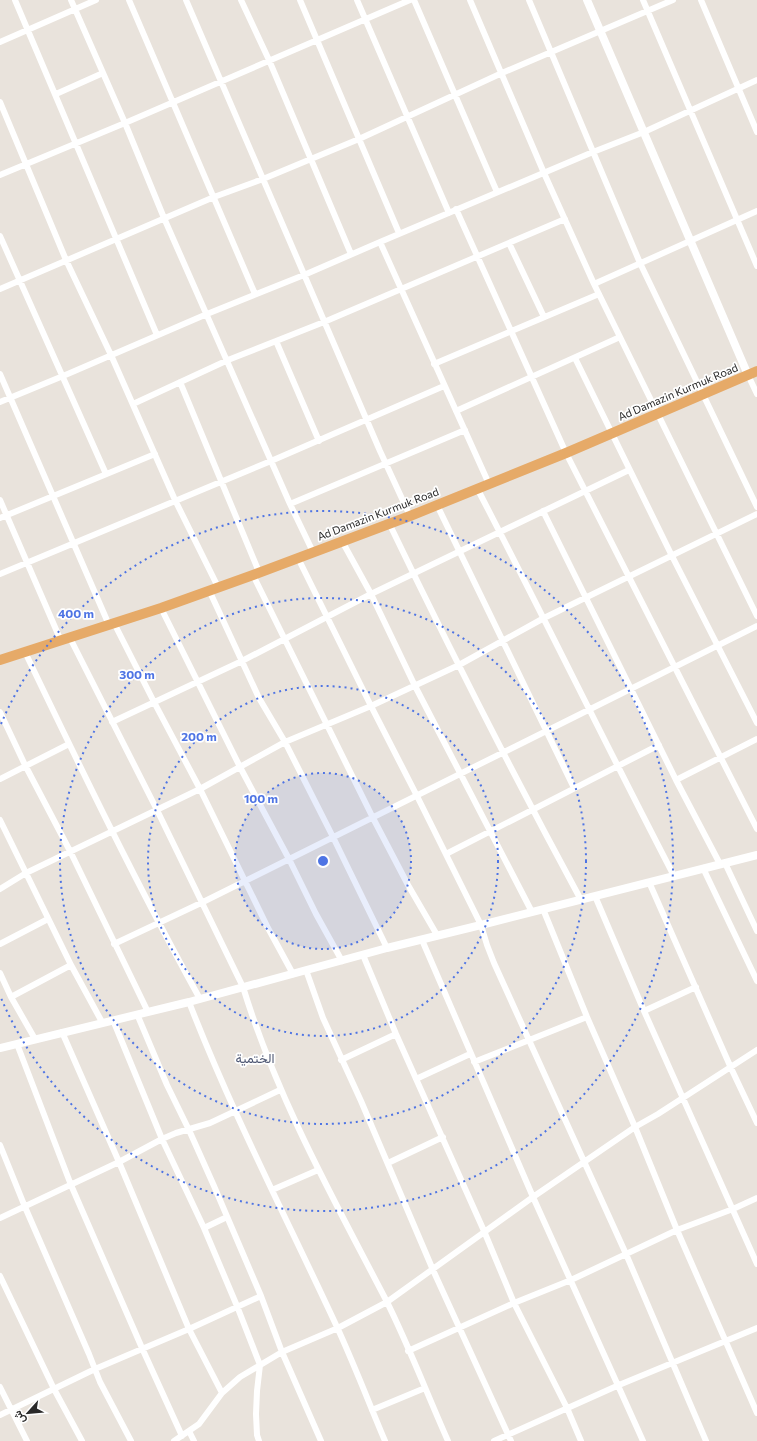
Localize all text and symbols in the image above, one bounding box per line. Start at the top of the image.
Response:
street label: Ad Damazin Kurmuk Road [616,360,740,423]
street label: Ad Damazin Kurmuk Road [315,484,440,543]
text: 400 m [58,606,94,620]
text: 300 m [119,667,155,681]
text: 200 m [181,729,217,743]
text: 100 m [244,791,278,805]
centre of rings [316,854,330,868]
district label: الختمية [235,1050,275,1066]
north arrow [8,1393,48,1433]
text: ش [10,1408,28,1427]

